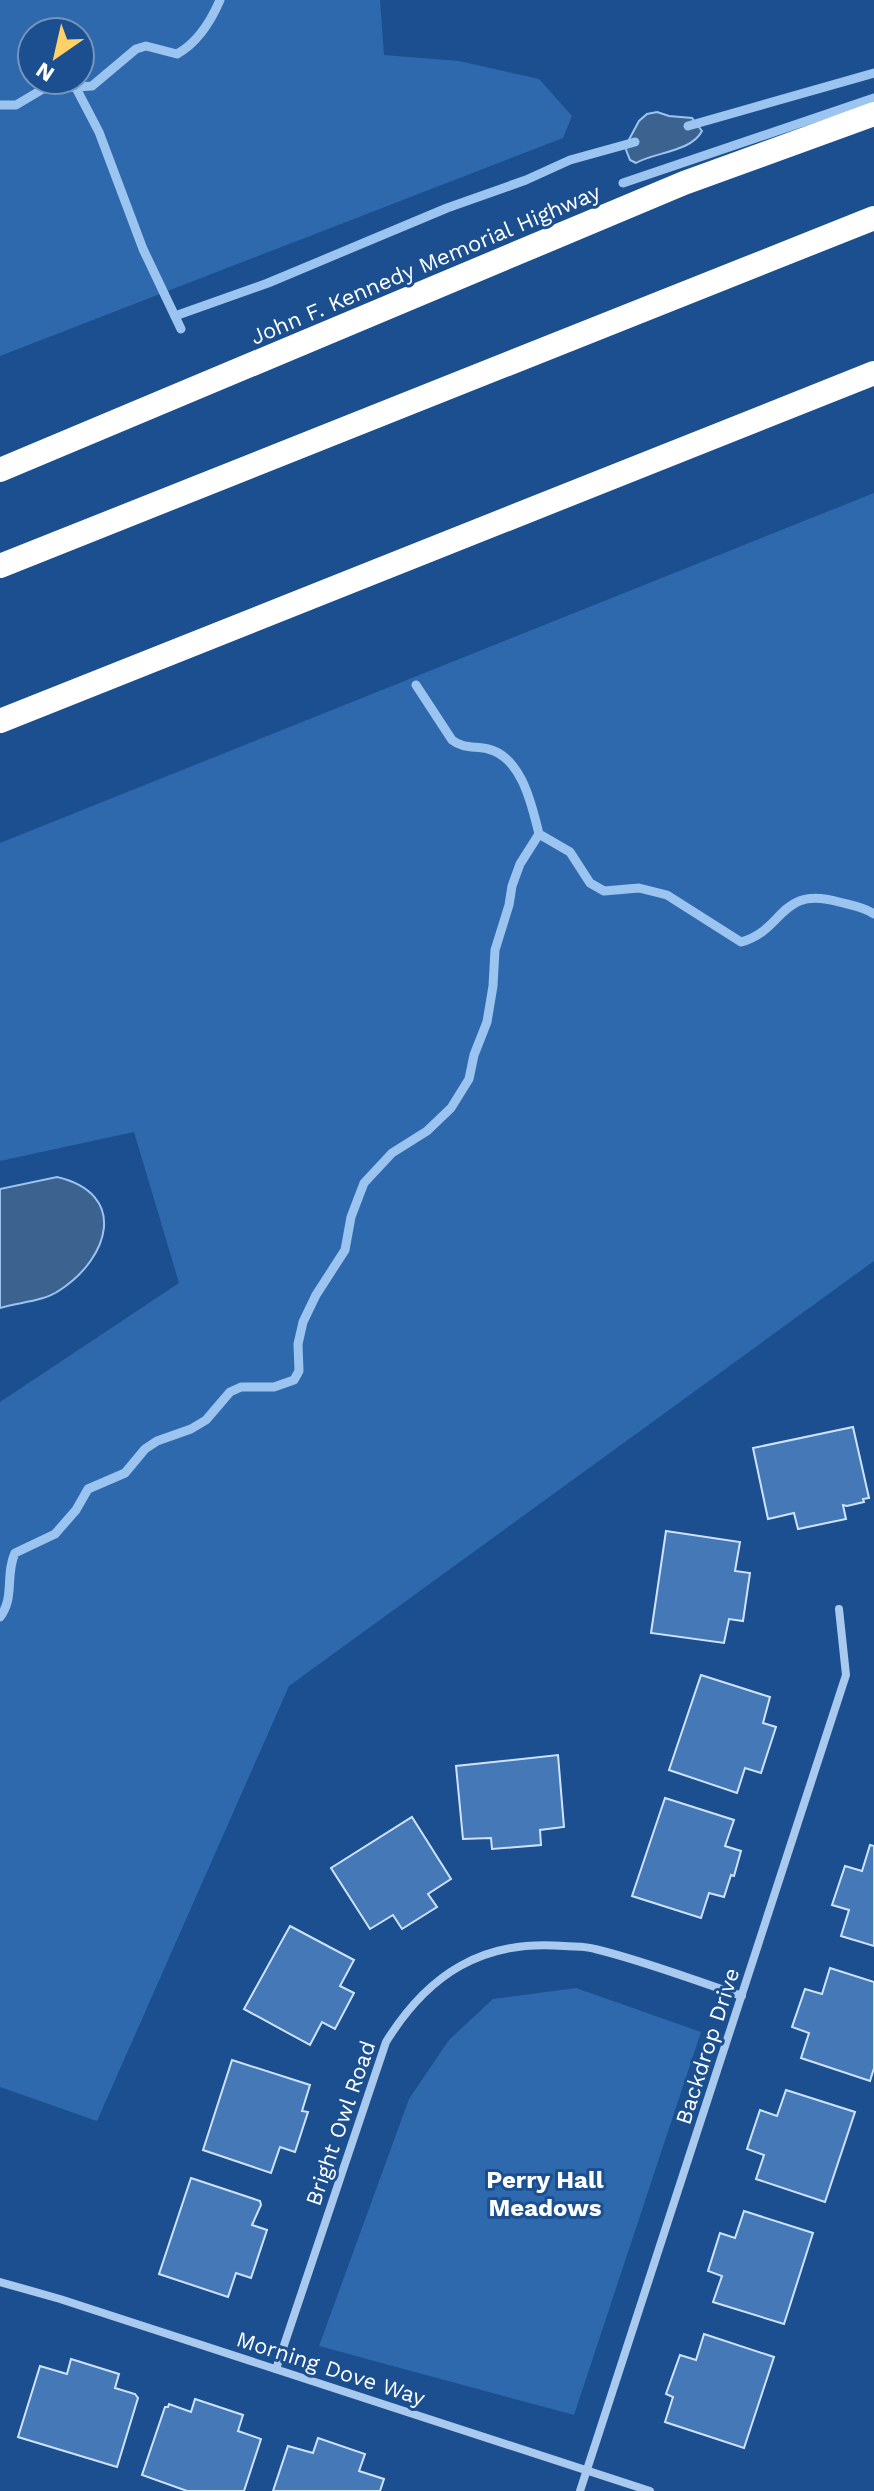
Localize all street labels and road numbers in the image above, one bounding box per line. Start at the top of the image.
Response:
street label: John F. Kennedy Memorial Highway [247,179,604,350]
street label: Backdrop Drive [670,1965,745,2127]
street label: Bright Owl Road [301,2037,380,2209]
street label: Morning Dove Way [233,2326,429,2411]

